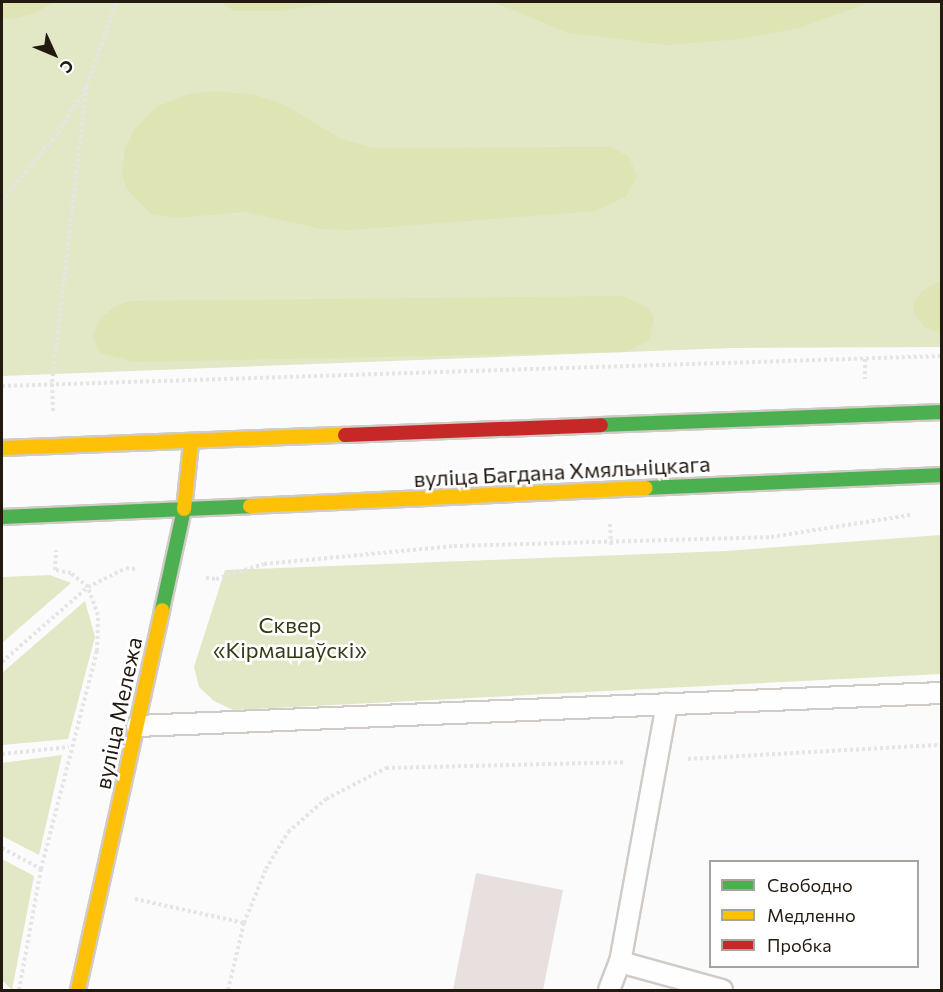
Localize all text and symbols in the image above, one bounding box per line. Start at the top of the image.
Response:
north arrow [24,24,84,84]
text: С [57,56,78,77]
street label: вуліца Багдана Хмяльніцкага [413,450,711,492]
park label: Сквер «Кірмашаўскі» [213,611,367,662]
street label: вуліца Мележа [89,635,147,791]
legend [709,860,919,968]
text: Свободно [767,874,853,896]
text: Медленно [767,904,856,926]
text: Пробка [767,934,832,956]

